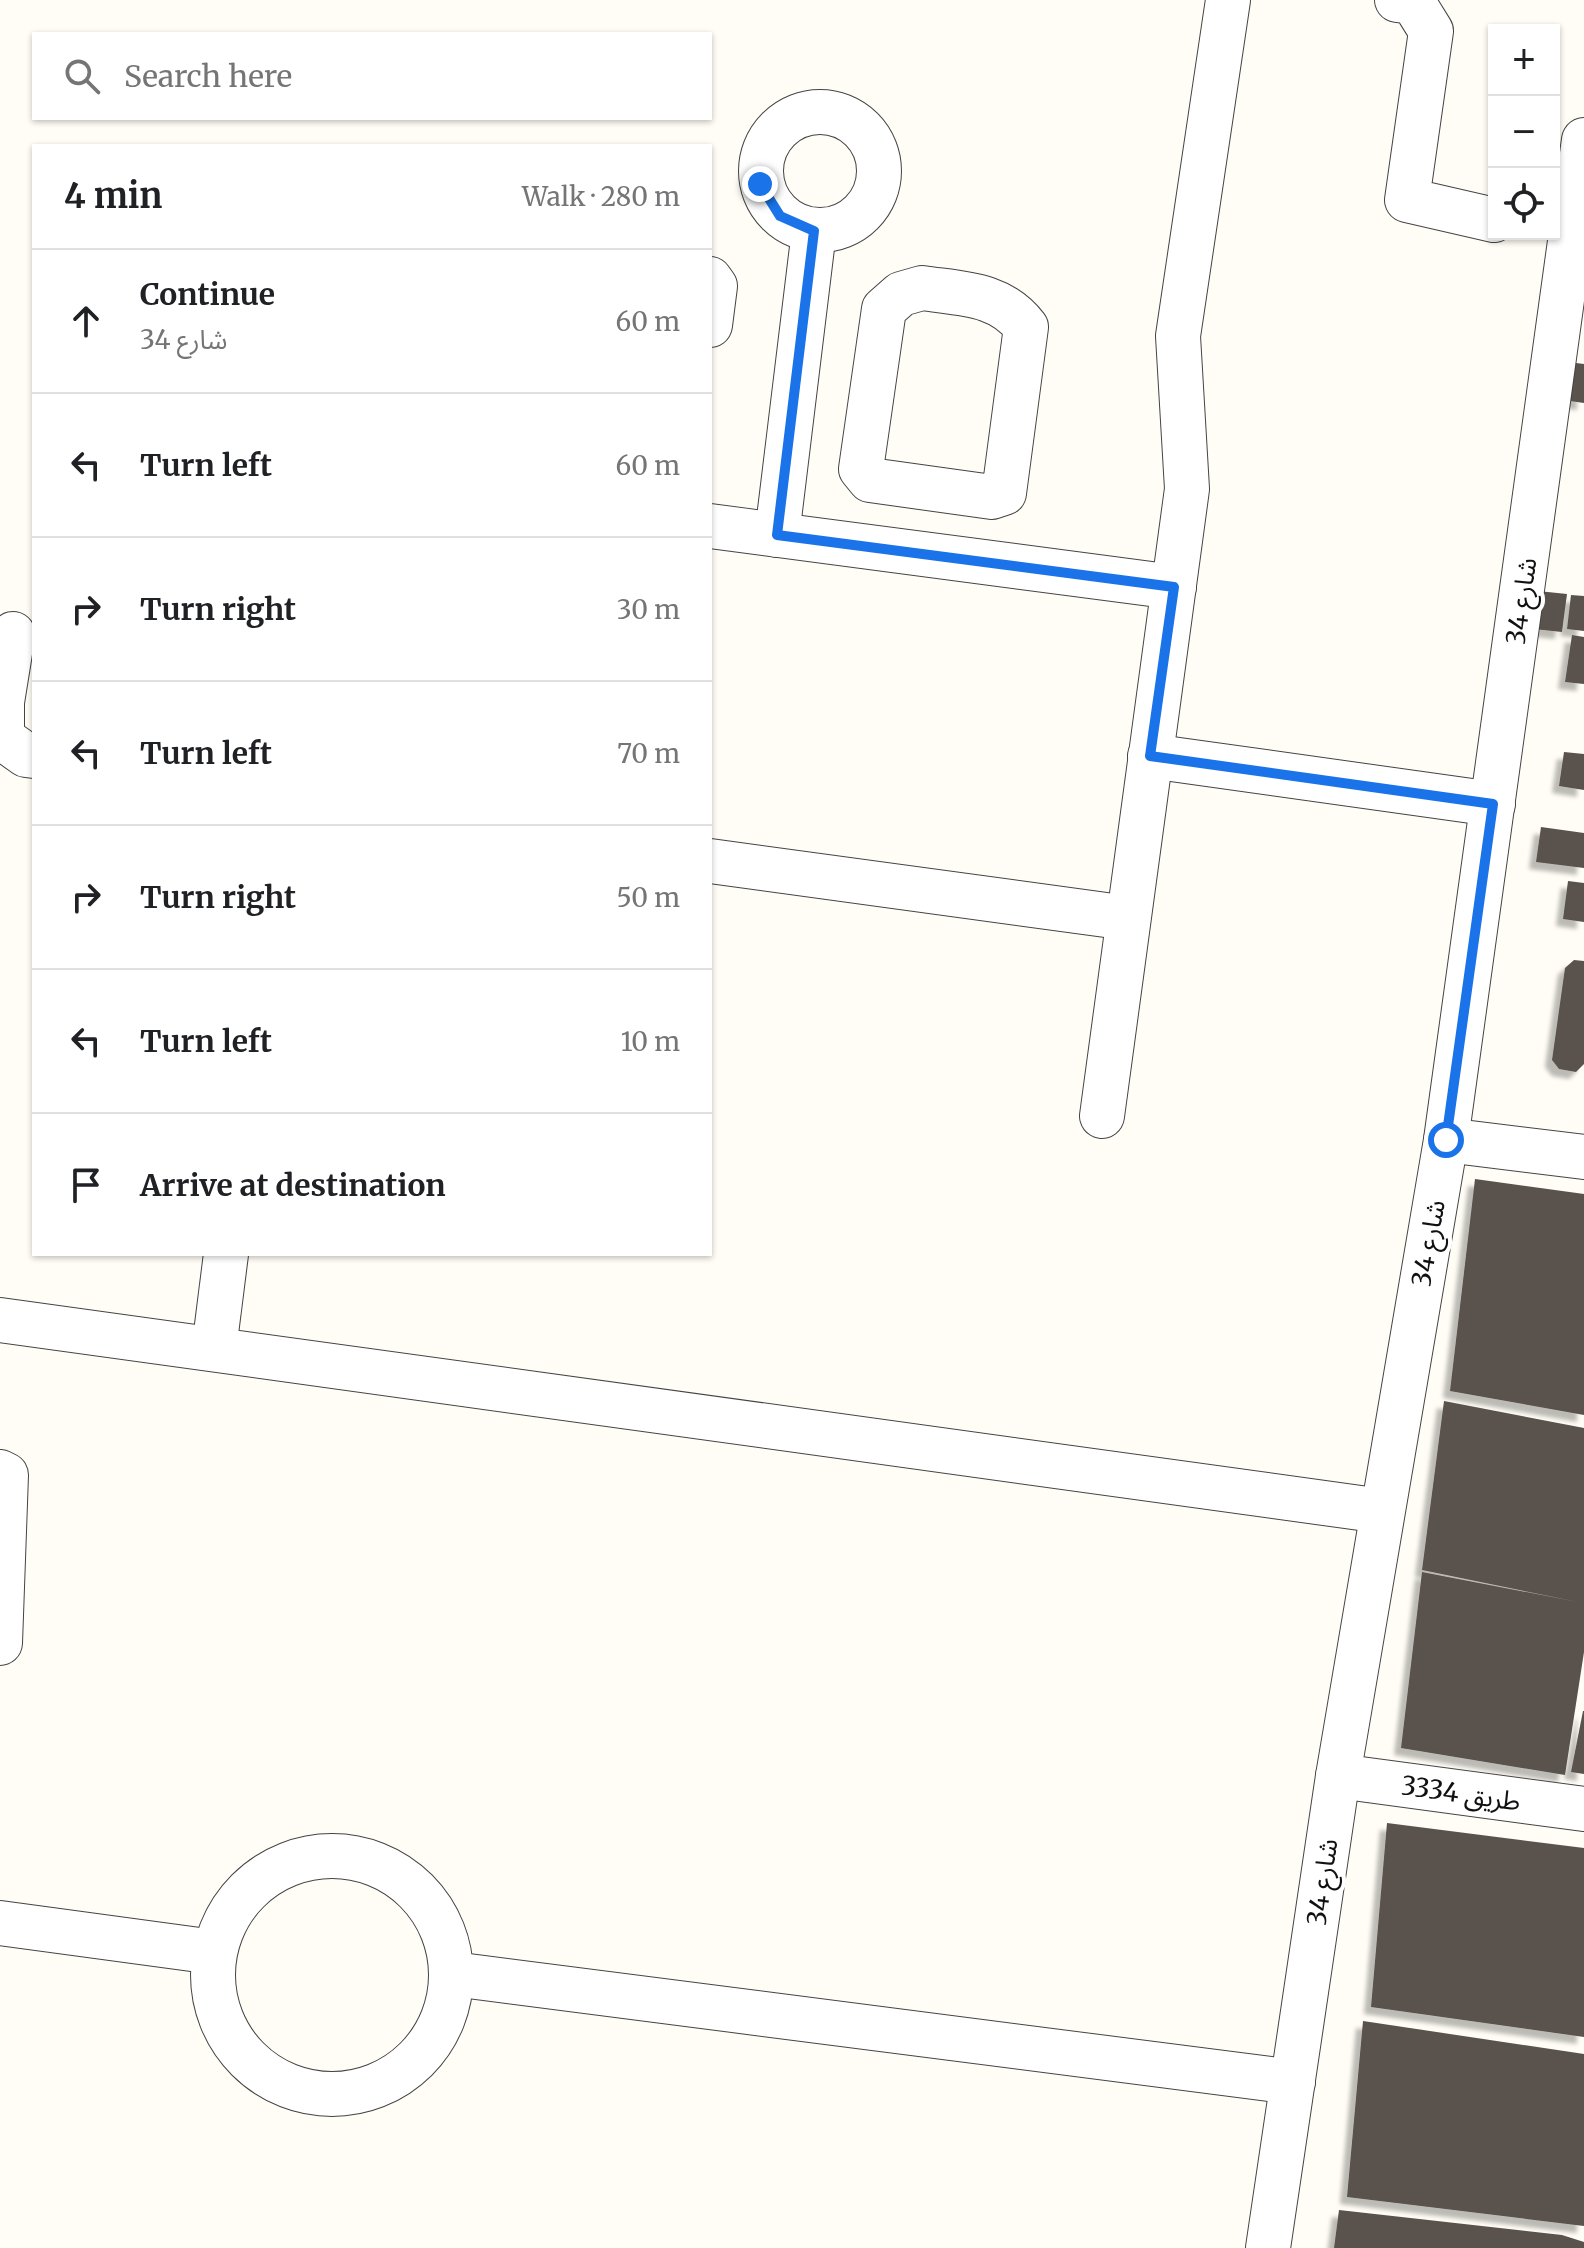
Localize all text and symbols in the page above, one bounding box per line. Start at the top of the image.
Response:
map controls [1488,24,1560,240]
button: + [1488,24,1560,96]
search box [32,32,712,120]
icon: search [60,54,104,98]
text: Search here [124,57,292,95]
button: − [1488,96,1560,168]
route end [742,166,778,202]
button: locate [1488,168,1560,240]
text: 4 min [64,175,162,217]
text: Walk · 280 m [522,180,680,213]
text: Continue [140,275,275,313]
icon: ahead [64,299,108,343]
text: 60 m [616,305,680,338]
text: شارع 34 [140,323,227,356]
icon: left [64,443,108,487]
text: Turn left [140,446,272,484]
text: 60 m [616,449,680,482]
street label: شارع 34 [1499,555,1546,647]
icon: right [64,587,108,631]
text: Turn right [140,590,296,628]
text: 30 m [617,593,680,626]
icon: left [64,731,108,775]
text: Turn left [140,734,272,772]
text: 70 m [617,737,680,770]
icon: right [64,875,108,919]
text: Turn right [140,878,296,916]
text: 50 m [616,881,680,914]
icon: left [64,1019,108,1063]
text: Turn left [140,1022,272,1060]
text: 10 m [621,1025,680,1058]
route start [1428,1122,1464,1158]
icon: arrive [64,1163,108,1207]
text: Arrive at destination [140,1166,446,1204]
street label: شارع 34 [1404,1197,1455,1289]
street label: طريق 3334 [1399,1768,1523,1818]
street label: شارع 34 [1300,1836,1347,1928]

